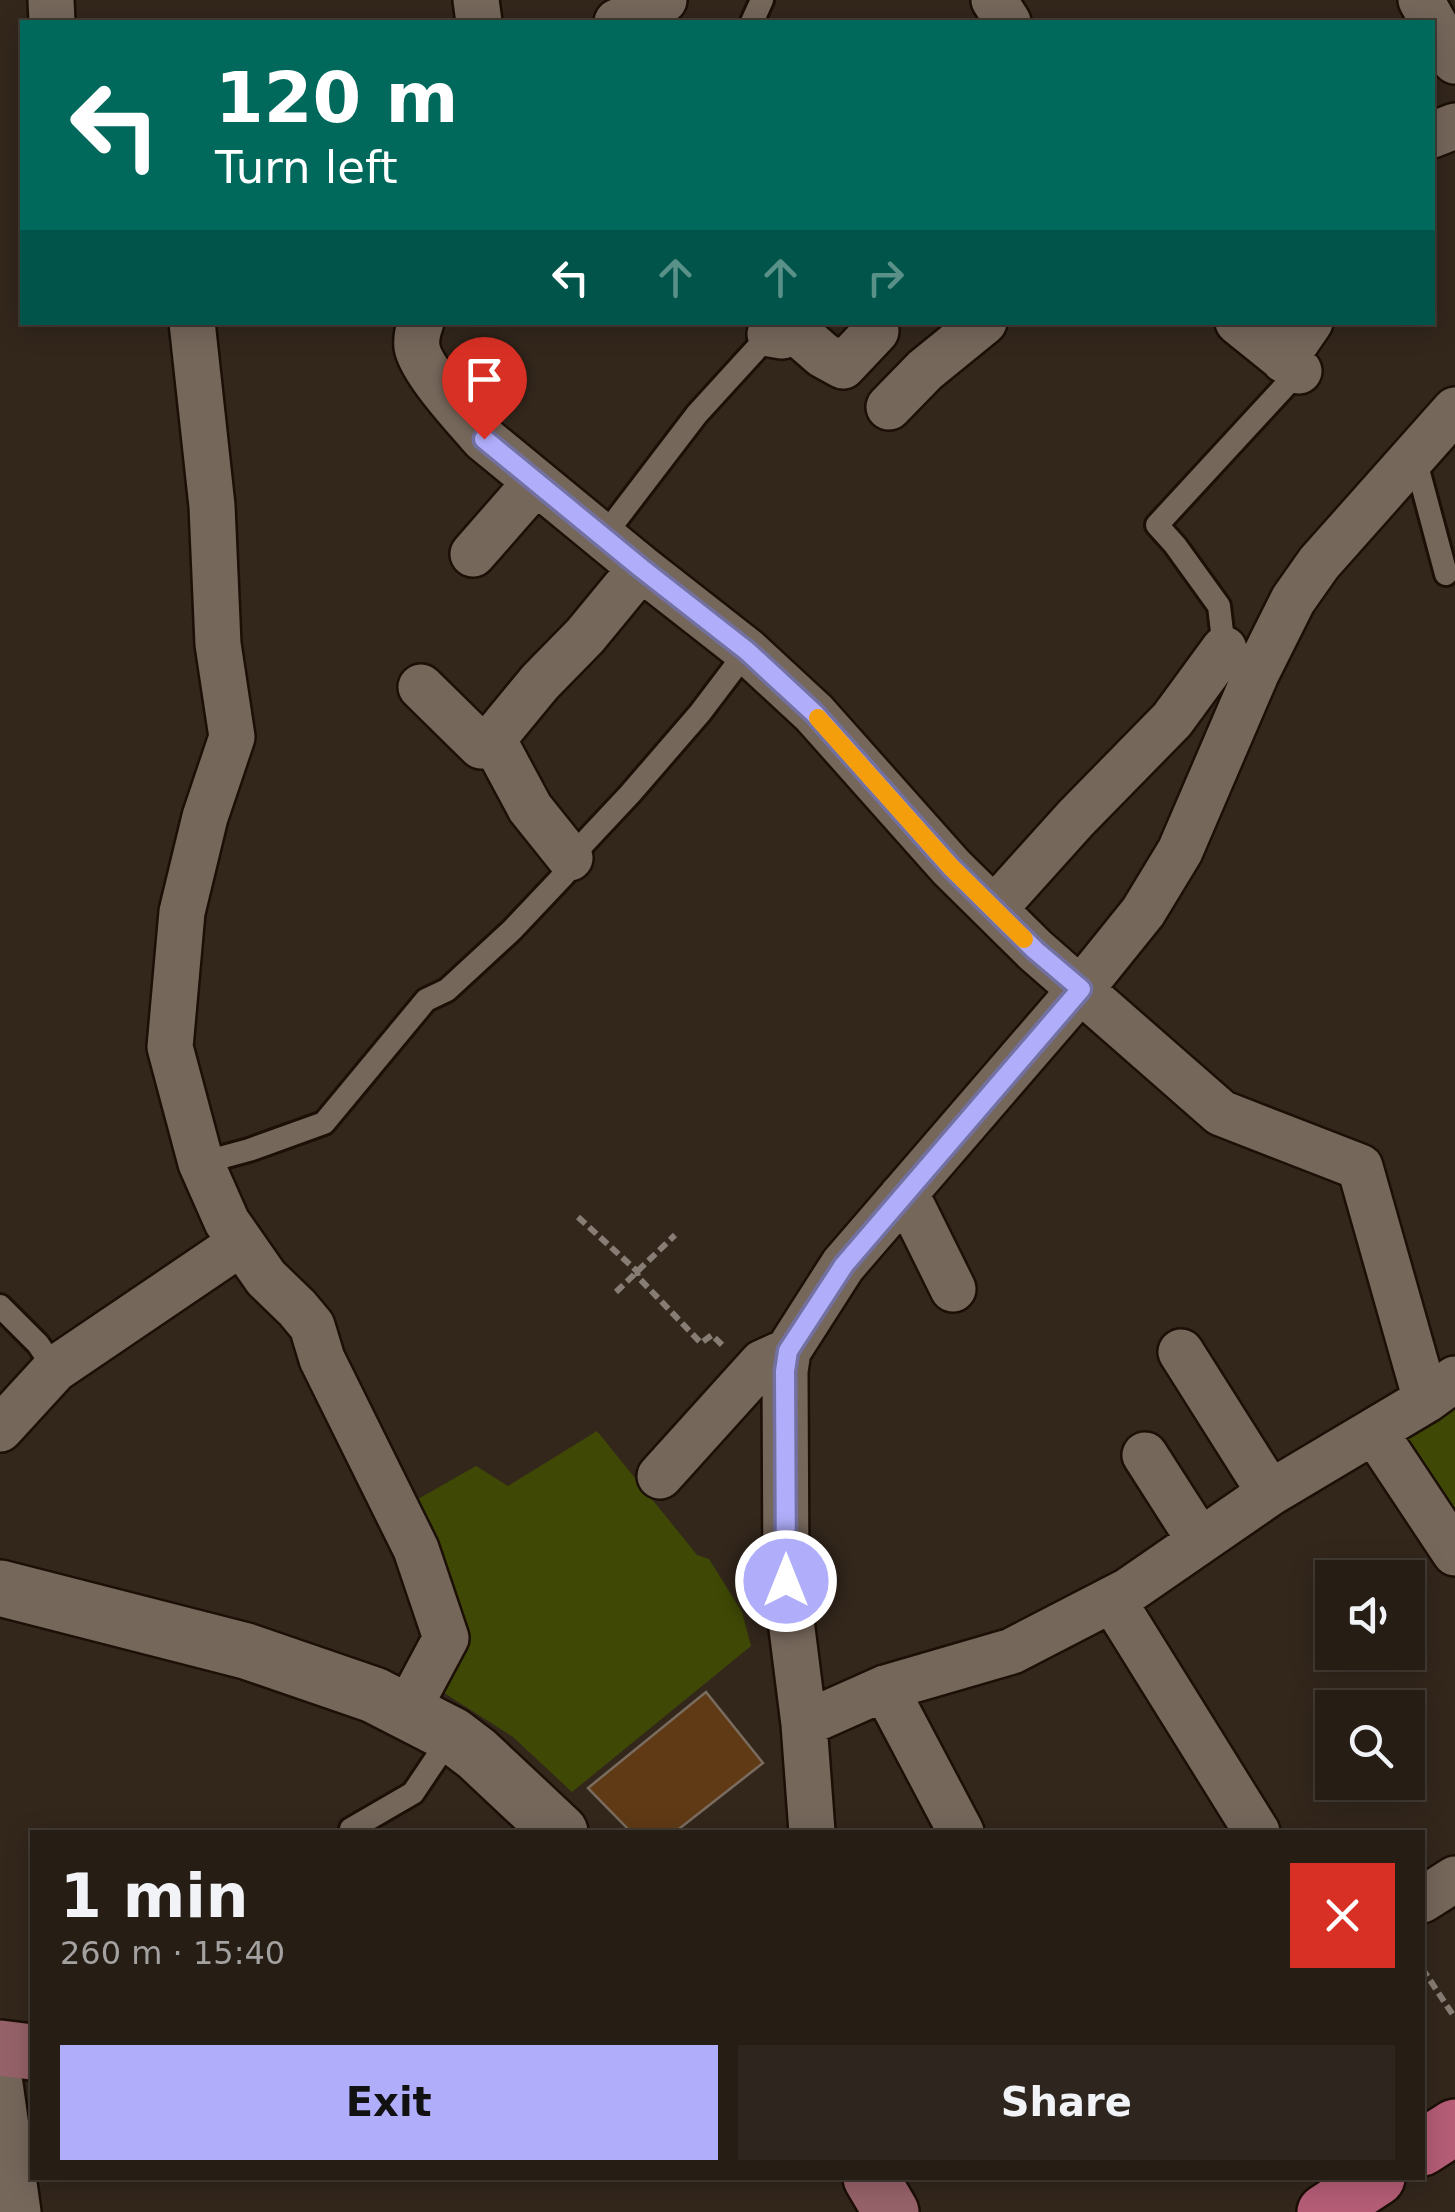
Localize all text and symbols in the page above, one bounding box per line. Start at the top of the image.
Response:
text: 120 m [215,57,458,139]
icon: left [50,60,180,190]
text: Turn left [215,141,398,194]
icon: left [543,250,598,305]
icon: ahead [648,250,703,305]
icon: ahead [753,250,808,305]
icon: right [858,250,913,305]
pin [442,337,527,440]
icon: arrive [457,352,512,407]
position arrow [734,1529,838,1633]
map controls [1315,1560,1425,1800]
button: sound [1315,1560,1425,1670]
button: search [1315,1690,1425,1800]
text: 1 min [60,1861,248,1931]
button: close [1290,1863,1395,1968]
text: 260 m · 15:40 [60,1934,285,1972]
button: Exit [60,2045,718,2160]
button: Share [738,2045,1395,2160]

